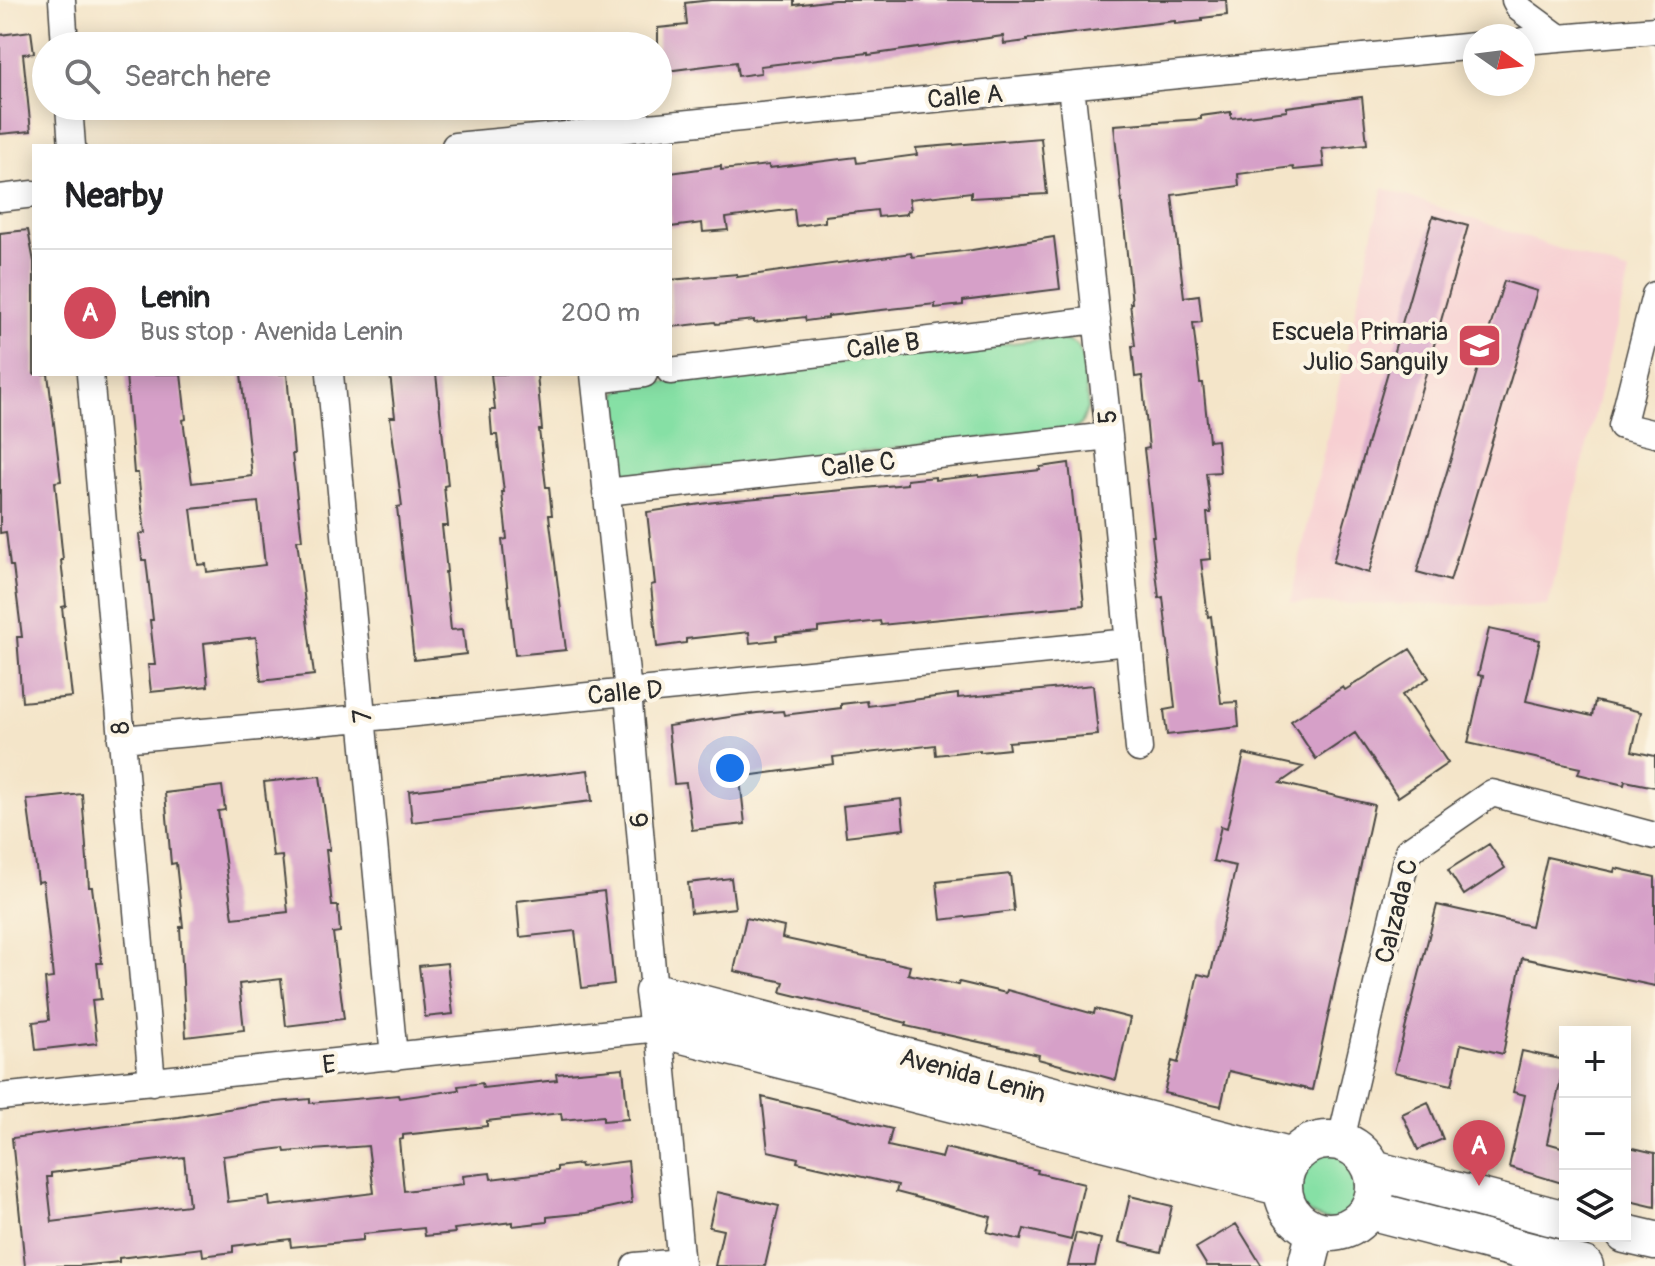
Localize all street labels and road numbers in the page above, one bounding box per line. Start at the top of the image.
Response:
street label: Calle A [926,78,1004,116]
street label: Calle B [845,326,922,366]
street label: 5 [1091,408,1125,426]
street label: Calle C [819,445,897,485]
street label: Calle D [586,674,664,712]
street label: 7 [346,707,380,724]
street label: 8 [104,720,138,736]
street label: 6 [623,811,657,829]
street label: Calzada C [1369,856,1425,967]
street label: Avenida Lenin [896,1041,1049,1111]
street label: E [321,1048,338,1082]

